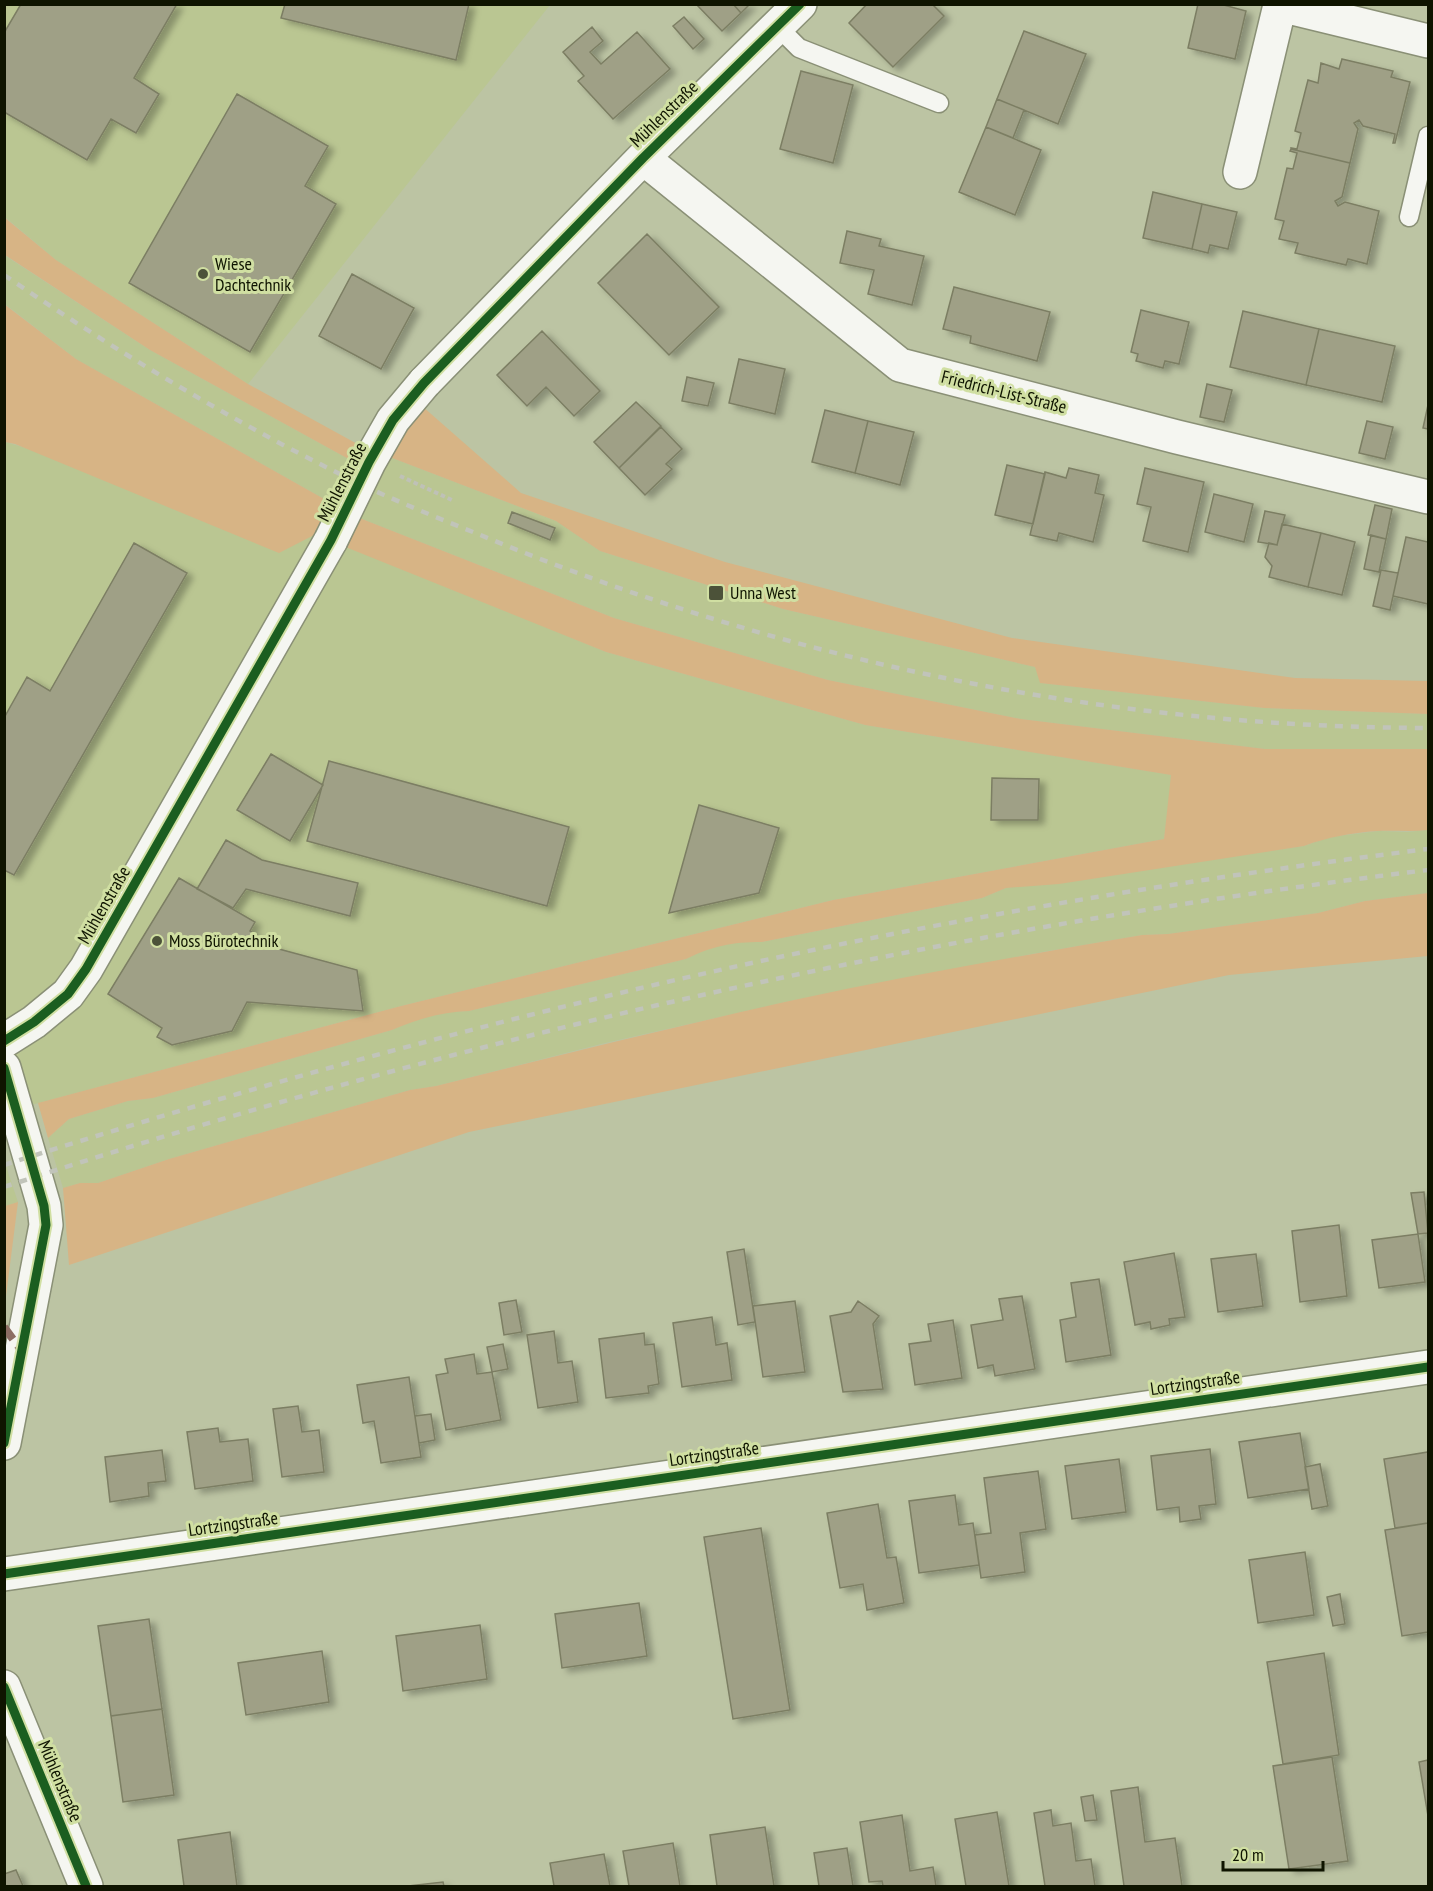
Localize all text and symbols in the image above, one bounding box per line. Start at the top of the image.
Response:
street label: Mühlenstraße [625,75,703,152]
place label: Wiese Dachtechnik [215,252,291,296]
marker: Wiese Dachtechnik [196,267,210,281]
street label: Friedrich-List-Straße [939,365,1069,418]
street label: Mühlenstraße [312,438,371,525]
place label: Unna West [730,581,796,604]
marker: Unna West [707,584,725,602]
street label: Mühlenstraße [72,862,135,948]
place label: Moss Bürotechnik [169,929,278,952]
marker: Moss Bürotechnik [150,934,164,948]
street label: Lortzingstraße [1149,1365,1241,1400]
street label: Lortzingstraße [668,1436,760,1471]
street label: Lortzingstraße [187,1506,279,1541]
street label: Mühlenstraße [33,1737,88,1825]
scale bar [1223,1834,1324,1872]
text: 20 m [1232,1843,1264,1866]

